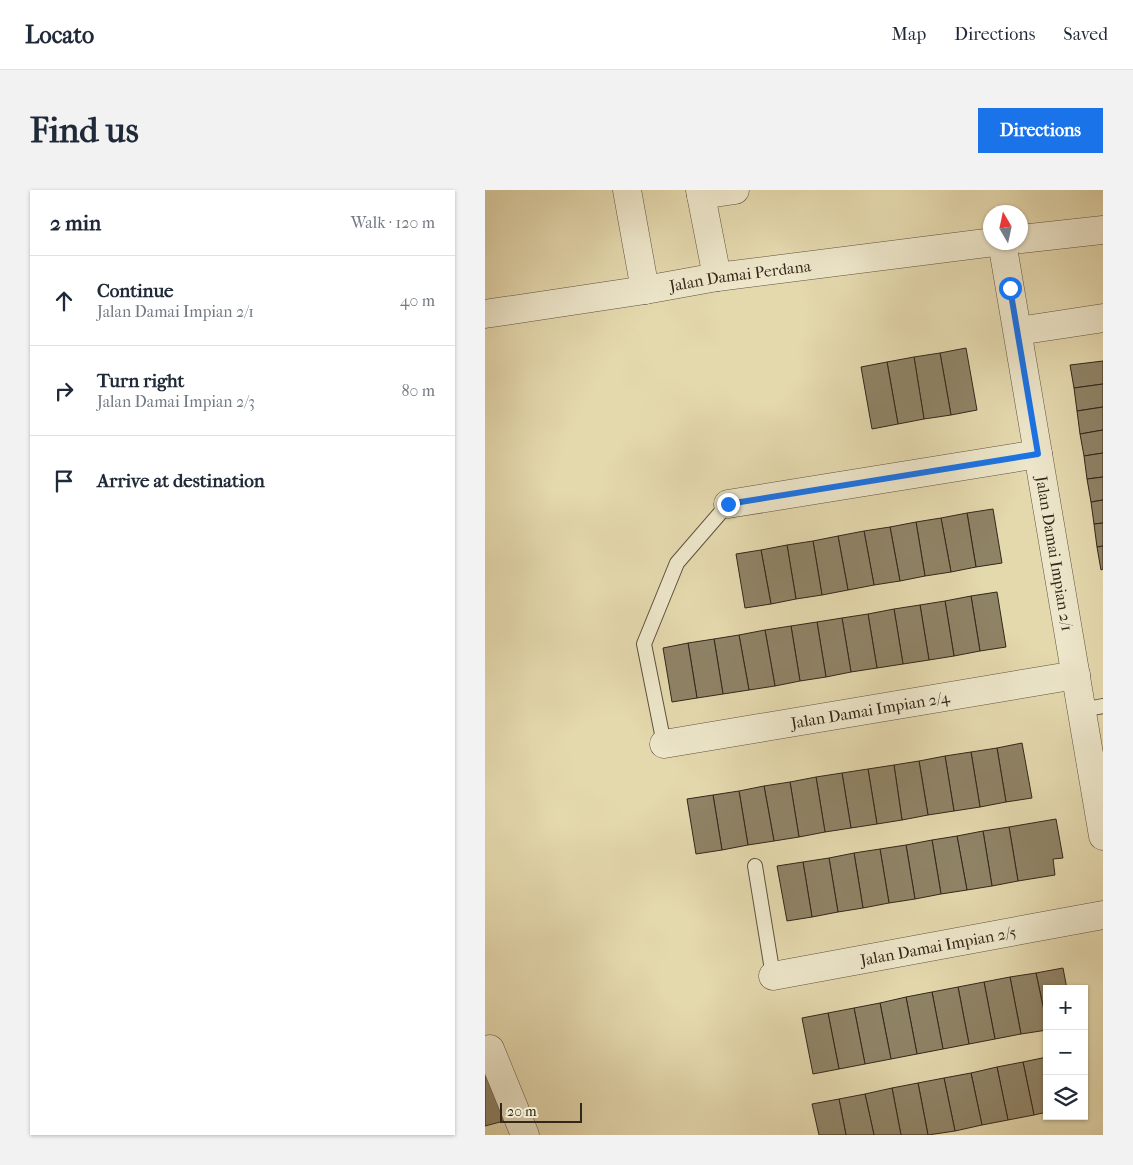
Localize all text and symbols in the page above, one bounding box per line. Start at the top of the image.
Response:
text: Locato [25,21,94,49]
text: Map [892,24,926,45]
text: Directions [954,24,1035,45]
text: Saved [1063,24,1108,45]
button: Directions [978,108,1103,153]
text: Find us [30,110,139,151]
north arrow [983,205,1028,250]
text: 2 min [50,211,101,235]
text: Walk · 120 m [351,213,435,232]
street label: Jalan Damai Perdana [666,256,813,295]
route start [999,277,1022,300]
text: Continue [97,280,173,302]
icon: ahead [50,287,78,315]
text: 40 m [400,291,435,310]
text: Jalan Damai Impian 2/1 [97,302,254,321]
text: Turn right [97,370,184,392]
icon: right [50,377,78,405]
text: 80 m [401,381,435,400]
text: Jalan Damai Impian 2/3 [97,392,255,411]
icon: arrive [50,467,78,495]
text: Arrive at destination [97,470,265,492]
street label: Jalan Damai Impian 2/1 [1032,473,1078,633]
route end [717,493,740,516]
street label: Jalan Damai Impian 2/4 [787,687,951,732]
street label: Jalan Damai Impian 2/5 [857,922,1018,970]
map controls [1043,985,1088,1120]
button: + [1043,985,1088,1030]
button: − [1043,1030,1088,1075]
button: layers [1043,1075,1088,1120]
scale bar [500,1100,583,1123]
text: 20 m [507,1103,537,1120]

